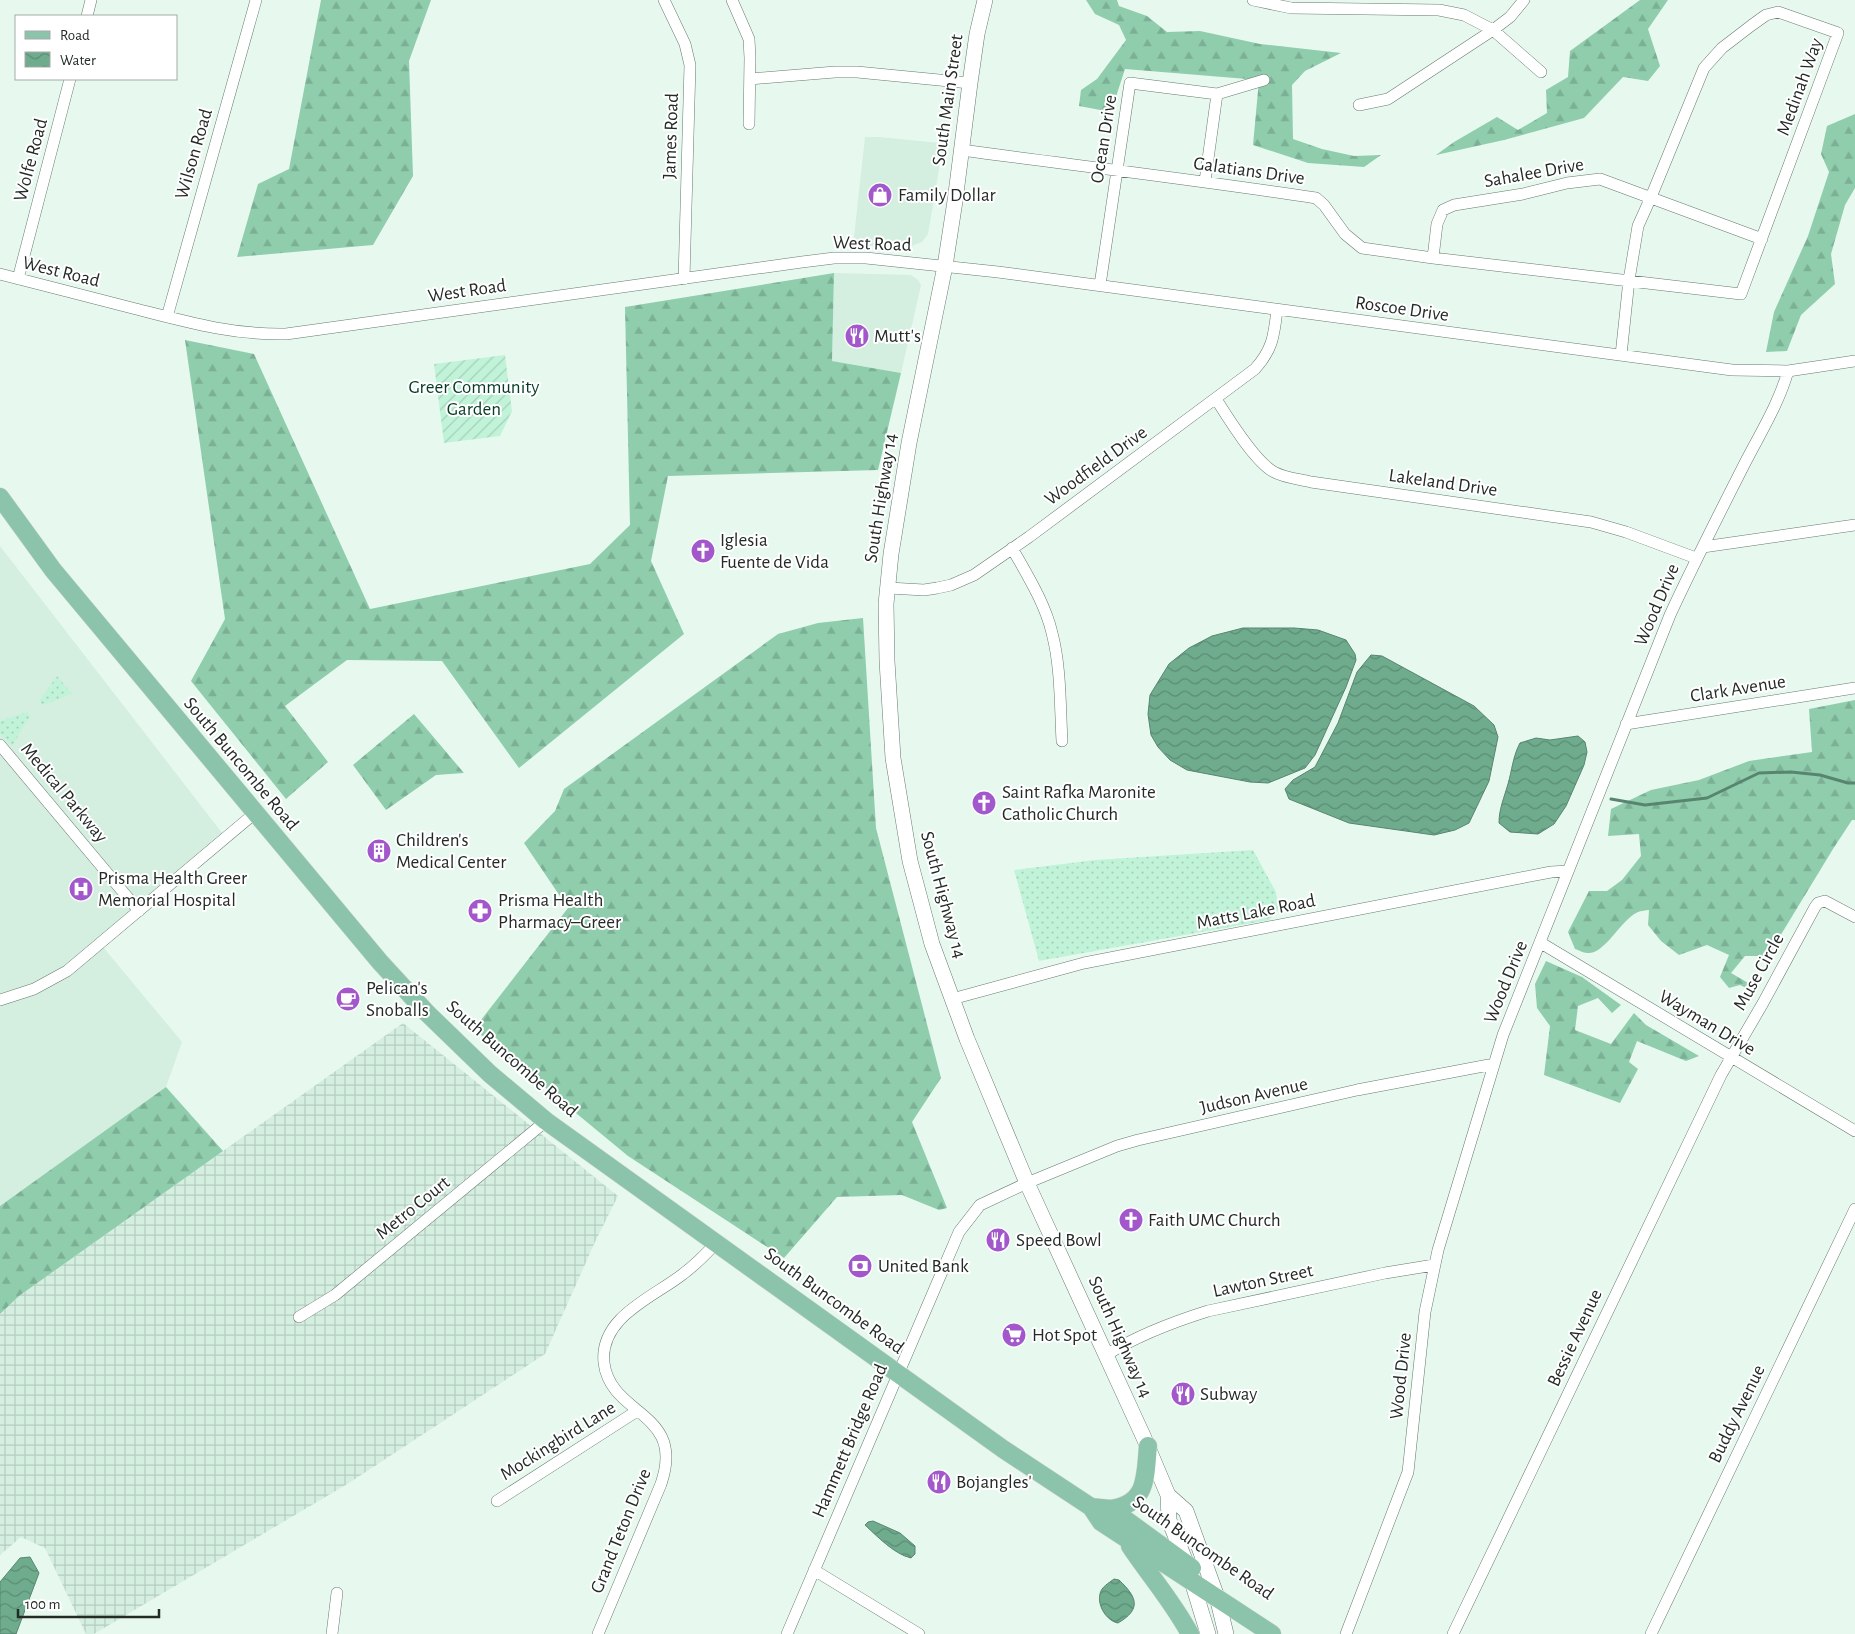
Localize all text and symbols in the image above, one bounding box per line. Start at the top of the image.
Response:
legend [15,15,178,80]
text: Road [60,28,90,43]
street label: South Main Street [929,33,967,167]
street label: Medinah Way [1774,36,1826,138]
text: Water [60,53,96,68]
street label: James Road [660,93,682,179]
street label: Ocean Drive [1088,93,1120,185]
street label: Wilson Road [172,106,216,201]
street label: Wolfe Road [11,116,51,204]
street label: Galatians Drive [1192,154,1306,188]
street label: Sahalee Drive [1483,155,1585,191]
shop icon: Family Dollar [867,182,893,208]
place label: Family Dollar [898,186,996,205]
street label: West Road [832,233,912,255]
street label: West Road [20,253,102,291]
street label: West Road [427,276,508,306]
street label: Roscoe Drive [1354,293,1450,325]
restaurant icon: Mutt's [844,323,870,349]
place label: Mutt's [874,327,921,346]
park label: Greer Community Garden [409,378,539,419]
street label: Woodfield Drive [1041,423,1151,509]
street label: South Highway 14 [861,432,901,564]
street label: Lakeland Drive [1388,466,1498,500]
place label: Iglesia Fuente de Vida [720,531,829,572]
church icon: Iglesia Fuente de Vida [690,538,716,564]
street label: Wood Drive [1631,561,1683,649]
street label: Clark Avenue [1689,672,1787,706]
street label: South Buncombe Road [180,694,302,834]
street label: Medical Parkway [17,740,111,846]
place label: Saint Rafka Maronite Catholic Church [1002,783,1156,824]
church icon: Saint Rafka Maronite Catholic Church [971,790,997,816]
street label: South Highway 14 [917,829,969,961]
place label: Children's Medical Center [396,831,506,872]
building icon: Children's Medical Center [366,838,392,864]
place label: Prisma Health Greer Memorial Hospital [98,869,247,910]
hospital icon: Prisma Health Greer Memorial Hospital [68,876,94,902]
place label: Prisma Health Pharmacy–Greer [498,891,621,932]
street label: Matts Lake Road [1195,891,1317,933]
pharmacy icon: Prisma Health Pharmacy–Greer [467,898,493,924]
street label: Muse Circle [1730,930,1788,1014]
street label: Wood Drive [1481,938,1531,1026]
place label: Pelican's Snoballs [366,979,429,1020]
cafe icon: Pelican's Snoballs [335,986,361,1012]
street label: Wayman Drive [1655,987,1759,1059]
street label: South Buncombe Road [443,997,581,1121]
street label: Judson Avenue [1198,1074,1310,1118]
street label: Metro Court [373,1173,453,1243]
church icon: Faith UMC Church [1118,1207,1144,1233]
place label: Faith UMC Church [1148,1211,1281,1230]
restaurant icon: Speed Bowl [985,1227,1011,1253]
place label: Speed Bowl [1016,1231,1102,1250]
street label: South Buncombe Road [761,1244,907,1358]
bank icon: United Bank [847,1253,873,1279]
place label: United Bank [878,1257,969,1276]
street label: Lawton Street [1211,1261,1315,1301]
street label: South Highway 14 [1085,1273,1155,1401]
street label: Bessie Avenue [1544,1287,1606,1389]
supermarket icon: Hot Spot [1001,1322,1027,1348]
place label: Hot Spot [1032,1326,1097,1345]
street label: Wood Drive [1387,1332,1415,1420]
street label: Hammett Bridge Road [809,1361,891,1521]
street label: Buddy Avenue [1705,1362,1769,1466]
restaurant icon: Subway [1170,1381,1196,1407]
place label: Subway [1200,1385,1257,1404]
street label: Mockingbird Lane [497,1398,619,1484]
street label: Grand Teton Drive [587,1466,655,1596]
restaurant icon: Bojangles' [926,1469,952,1495]
place label: Bojangles' [956,1473,1032,1492]
street label: South Buncombe Road [1129,1492,1277,1604]
scale bar [18,1586,159,1618]
text: 100 m [25,1597,60,1612]

